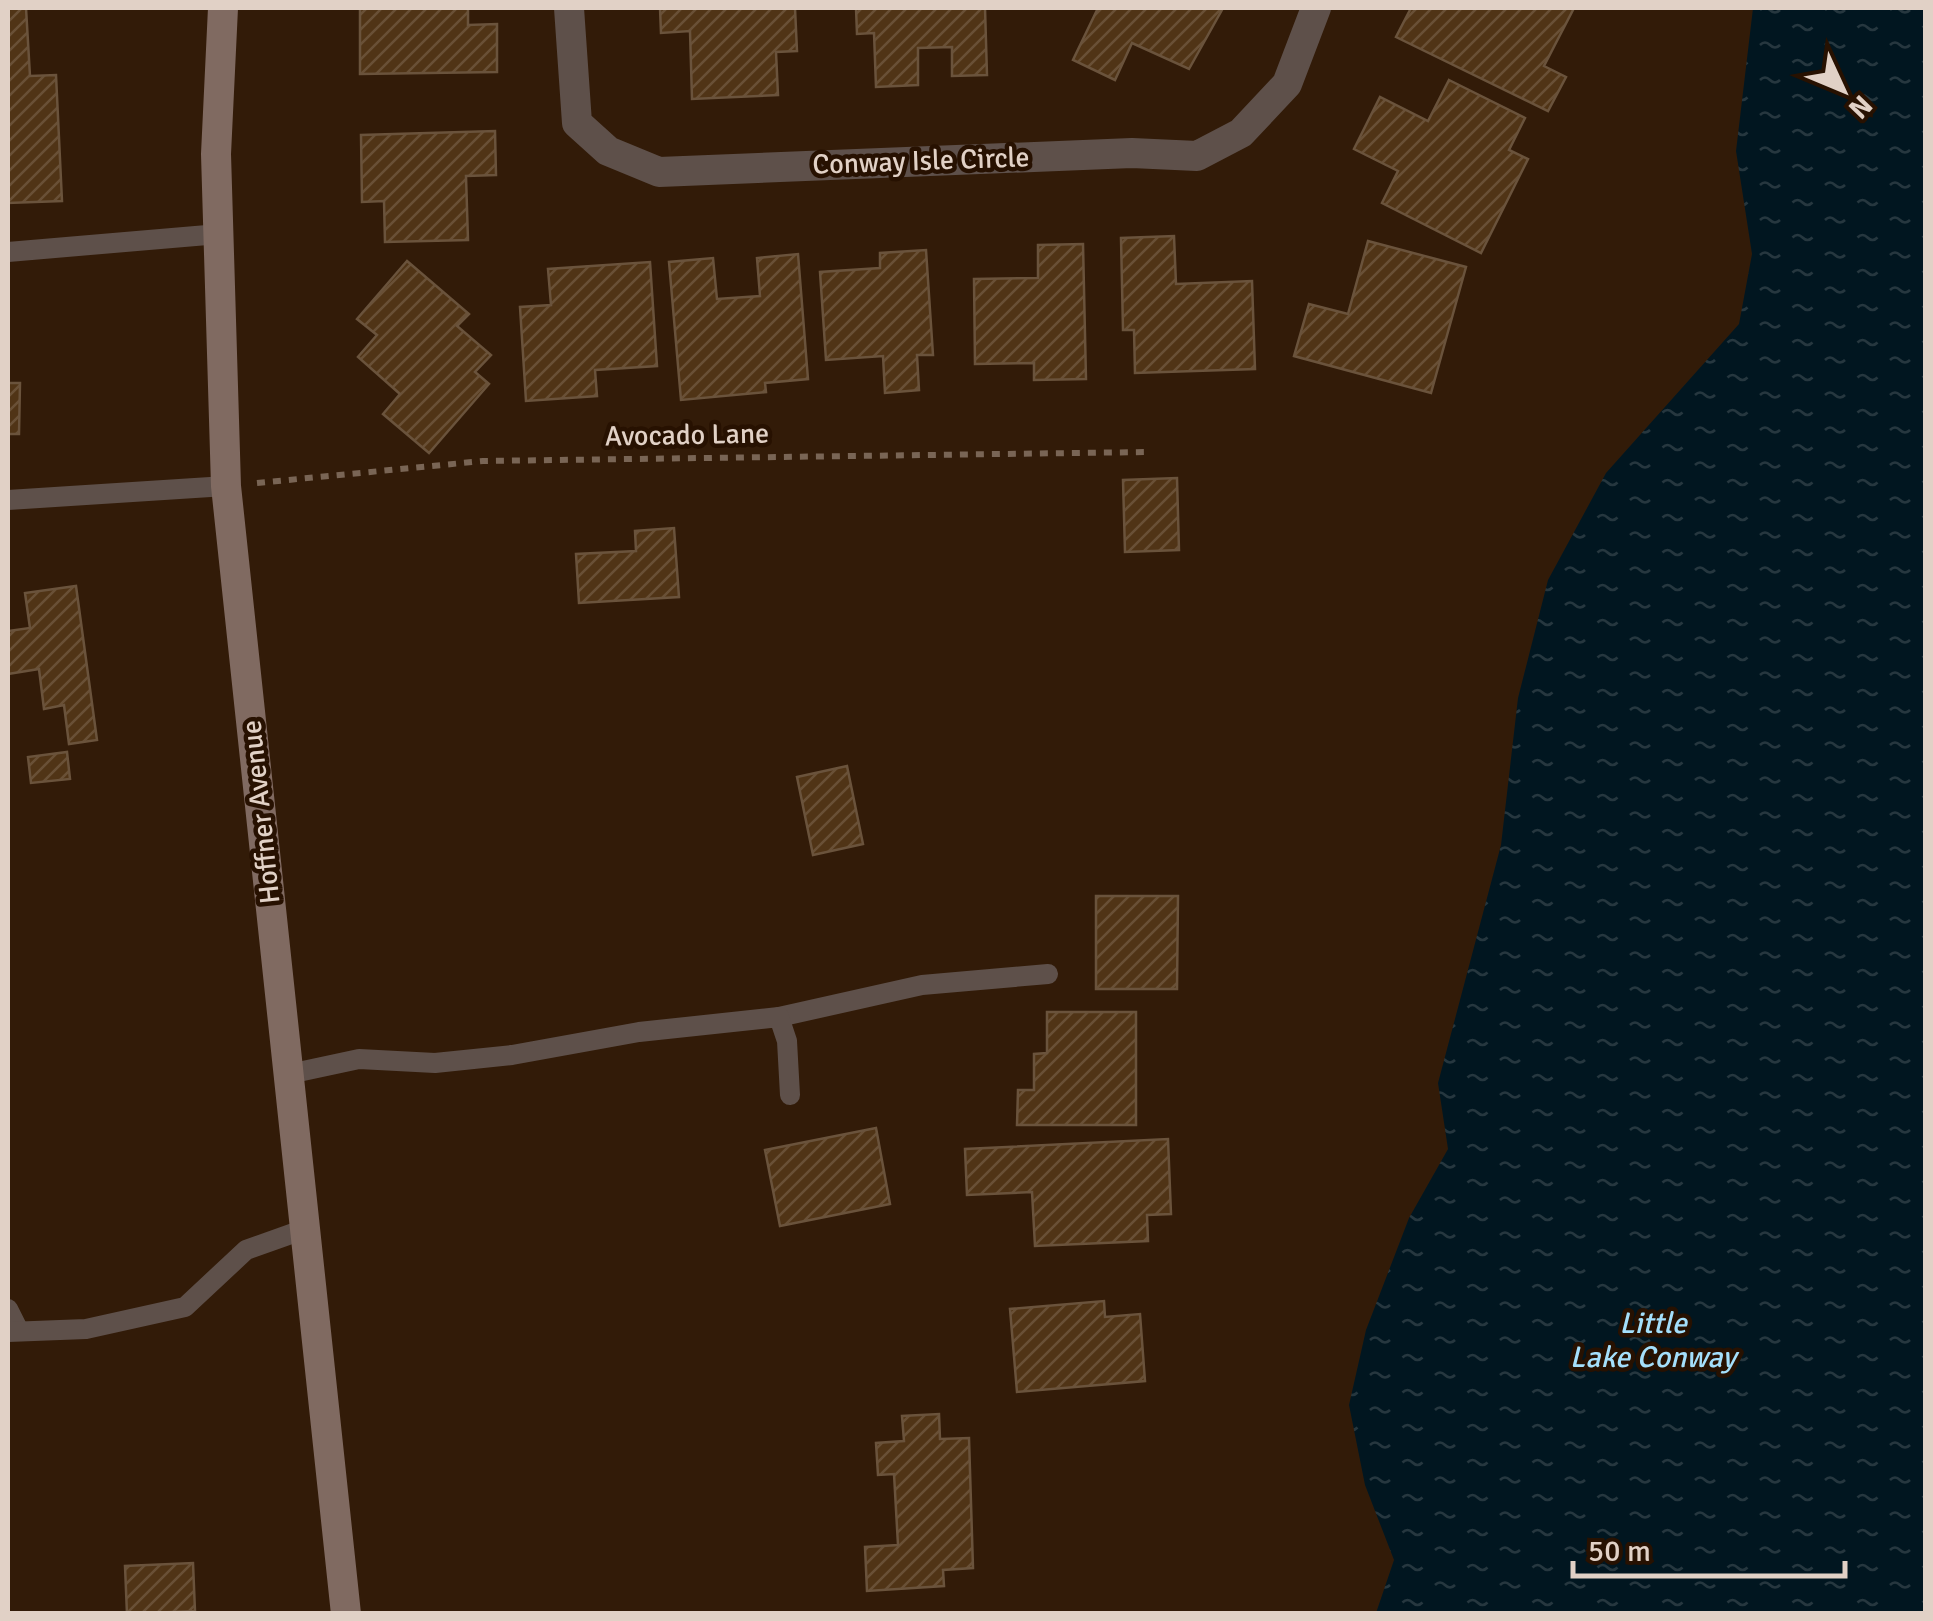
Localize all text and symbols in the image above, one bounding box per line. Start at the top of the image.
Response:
north arrow [1793,40,1893,140]
text: N [1841,88,1879,125]
street label: Conway Isle Circle [812,140,1030,182]
street label: Avocado Lane [605,417,769,453]
street label: Hoffner Avenue [234,718,288,906]
water label: Little Lake Conway [1570,1305,1740,1376]
scale bar [1573,1516,1846,1578]
text: 50 m [1588,1533,1651,1570]

